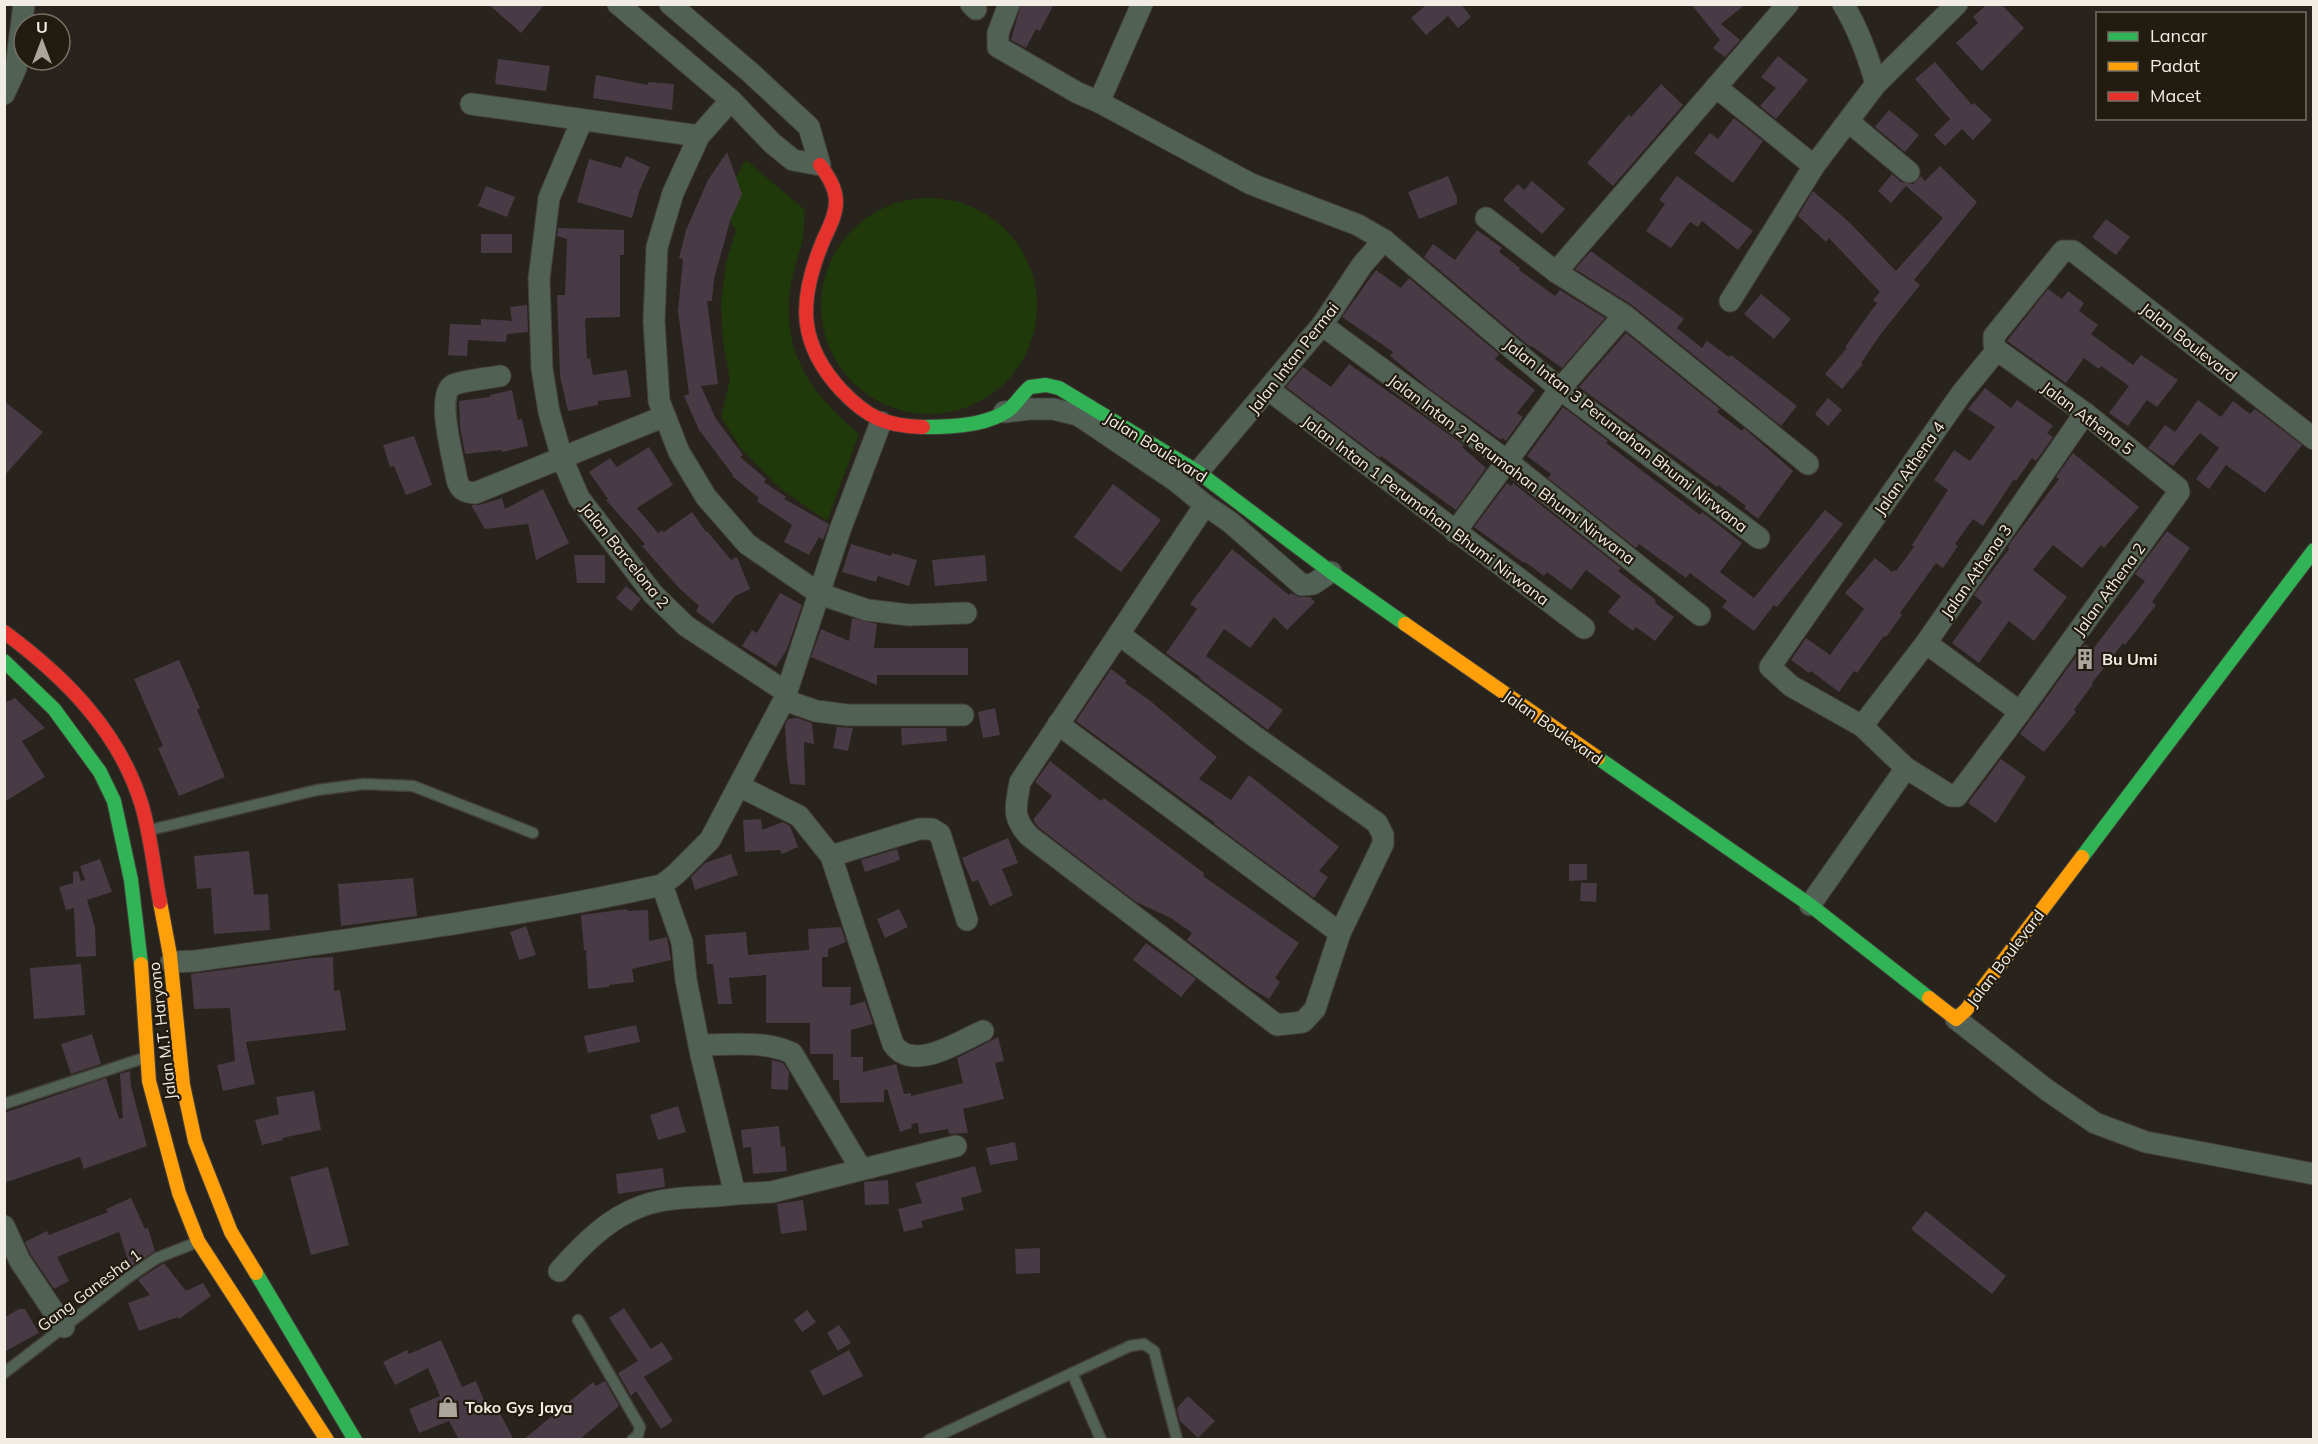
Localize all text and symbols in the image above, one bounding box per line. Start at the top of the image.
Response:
north arrow [12,12,72,72]
legend [2096,12,2306,120]
text: U [36,17,48,37]
text: Lancar [2150,24,2208,47]
text: Padat [2150,54,2200,77]
text: Macet [2150,84,2201,107]
street label: Jalan Intan Permai [1243,298,1343,418]
street label: Jalan Boulevard [2137,298,2241,386]
street label: Jalan Intan 3 Perumahan Bhumi Nirwana [1500,334,1752,536]
street label: Jalan Intan 2 Perumahan Bhumi Nirwana [1385,370,1639,568]
street label: Jalan Athena 5 [2038,377,2138,459]
street label: Jalan Boulevard [1101,408,1211,486]
street label: Jalan Intan 1 Perumahan Bhumi Nirwana [1299,411,1553,609]
street label: Jalan Athena 4 [1869,417,1949,519]
street label: Jalan Barcelona 2 [576,498,674,612]
street label: Jalan Athena 3 [1936,520,2016,622]
street label: Jalan Athena 2 [2069,539,2149,639]
building icon: Bu Umi [2073,647,2097,671]
place label: Bu Umi [2102,649,2157,669]
street label: Jalan Boulevard [1499,685,1607,769]
street label: Jalan Boulevard [1962,905,2048,1011]
street label: Jalan M.T. Haryono [144,961,180,1101]
street label: Gang Ganesha 1 [33,1245,145,1335]
shop icon: Toko Gys Jaya [436,1395,460,1419]
place label: Toko Gys Jaya [465,1397,573,1417]

